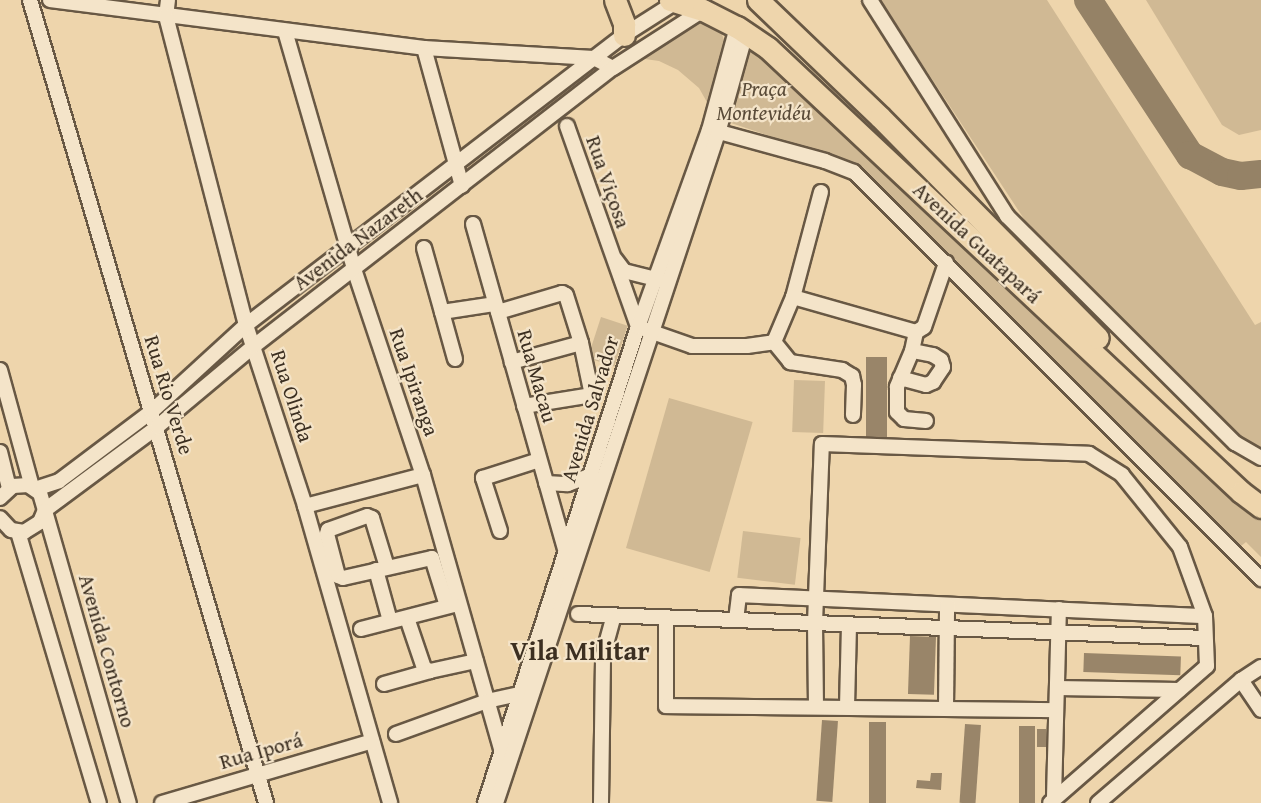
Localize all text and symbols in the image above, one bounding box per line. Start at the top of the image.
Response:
park label: Praça Montevidéu [717,76,811,126]
street label: Rua Viçosa [580,133,636,231]
street label: Avenida Guatapará [908,177,1046,309]
street label: Avenida Nazareth [288,182,428,296]
street label: Rua Ipiranga [384,325,444,439]
street label: Rua Macau [512,327,562,425]
street label: Rua Rio Verde [139,332,199,458]
street label: Avenida Salvador [556,333,624,485]
street label: Rua Olinda [265,347,319,445]
street label: Avenida Contorno [73,572,141,730]
district label: Vila Militar [510,635,650,667]
street label: Rua Iporá [217,727,305,775]

